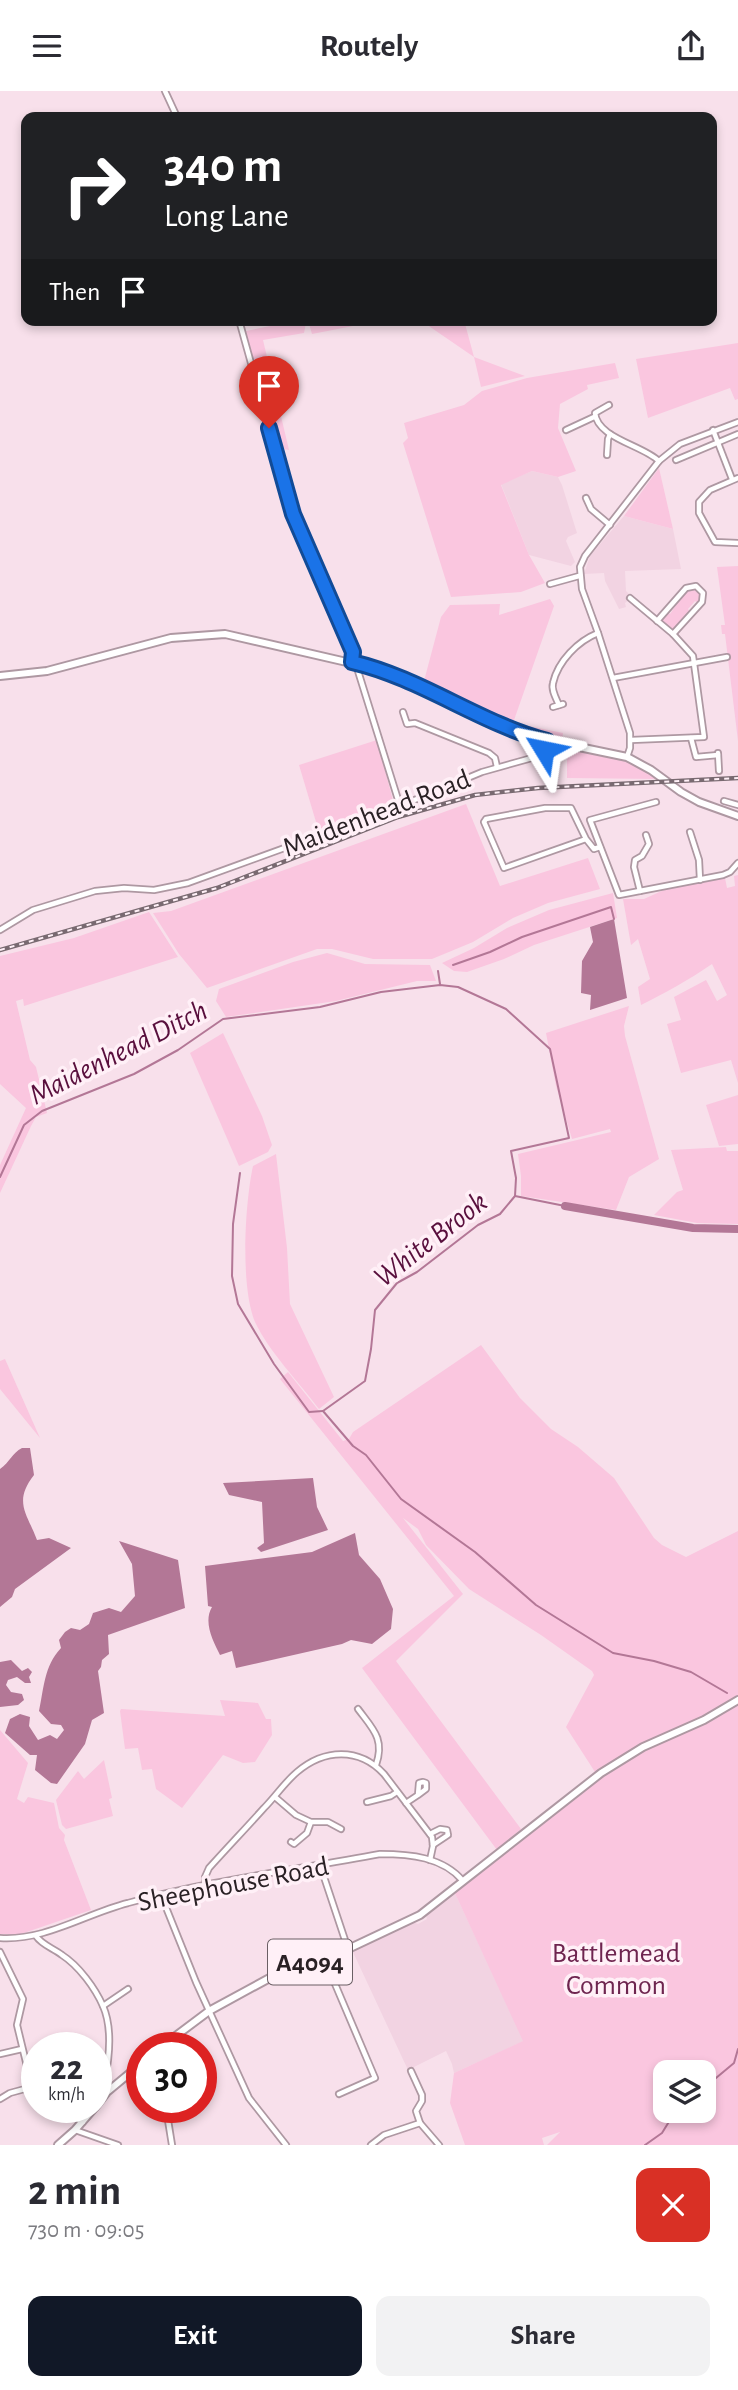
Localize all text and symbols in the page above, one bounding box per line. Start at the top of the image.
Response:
icon: menu [28,27,66,65]
icon: share [672,27,710,65]
text: Routely [320,30,418,62]
icon: right [49,140,140,231]
text: 340 m [164,142,282,191]
text: Long Lane [164,200,289,232]
icon: arrive [114,273,152,311]
text: Then [49,279,100,305]
pin [239,356,299,428]
icon: arrive [250,367,288,405]
position arrow [507,713,581,787]
street label: Maidenhead Road [279,765,474,863]
water label: Maidenhead Ditch [25,995,212,1111]
water label: White Brook [368,1187,493,1293]
street label: Sheephouse Road [136,1853,331,1917]
road number: A4094 [268,1939,352,1985]
park label: Battlemead Common [552,1940,680,2000]
speed limit sign: 30 [126,2032,217,2123]
text: 22 [50,2051,83,2086]
map controls [653,2060,716,2123]
button: layers [653,2060,716,2123]
text: km/h [48,2086,85,2104]
button: close [636,2168,710,2242]
text: 2 min [28,2170,121,2212]
text: 730 m · 09:05 [28,2219,144,2242]
button: Exit [28,2296,362,2376]
button: Share [376,2296,710,2376]

